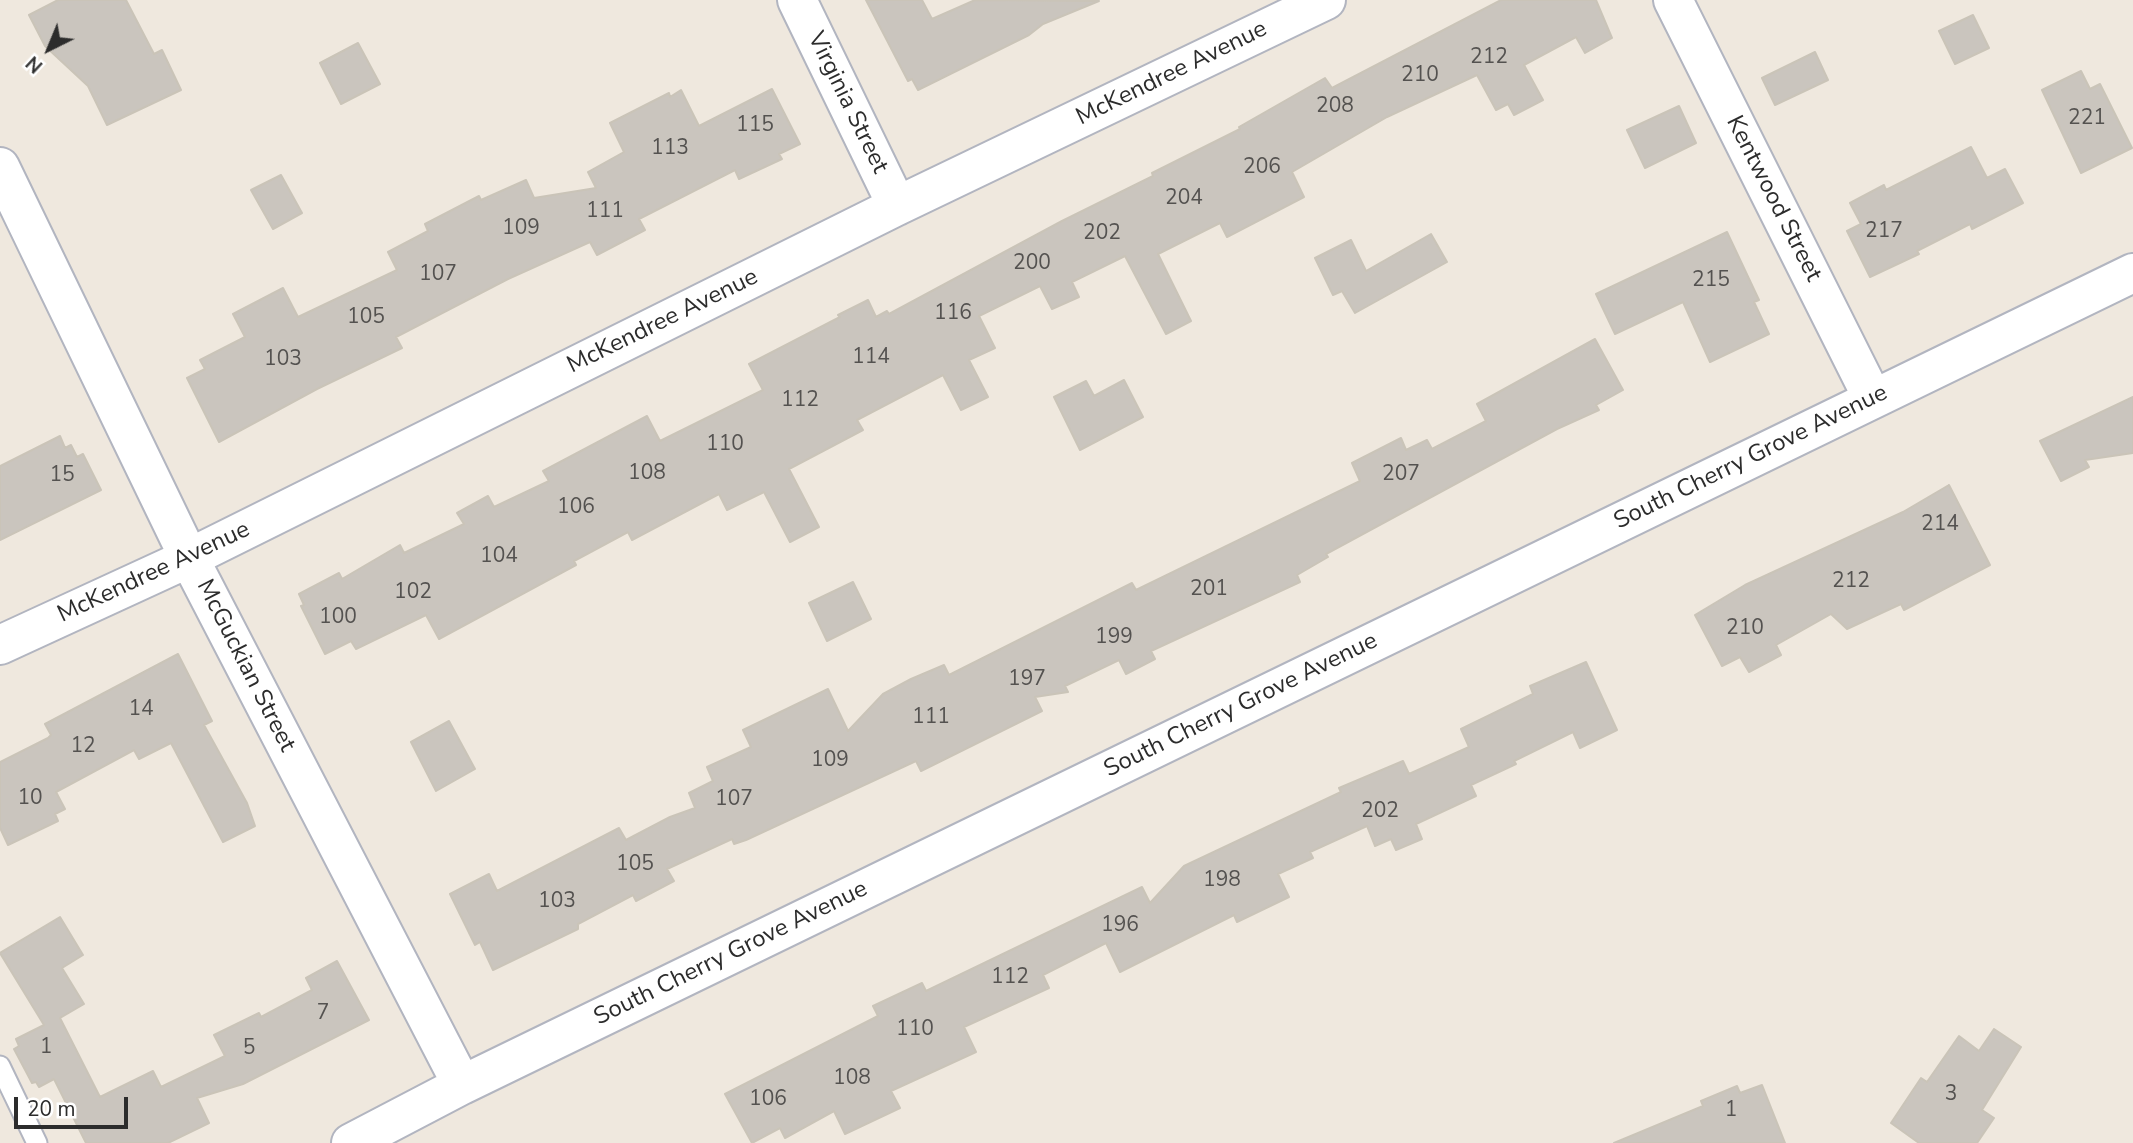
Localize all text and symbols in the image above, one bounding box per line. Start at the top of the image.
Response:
north arrow [14,14,84,84]
street label: McKendree Avenue [1072,15,1272,133]
street label: Virginia Street [800,28,894,178]
house number: 212 [1470,45,1508,71]
text: N [21,50,49,79]
house number: 210 [1401,63,1439,89]
house number: 208 [1316,94,1354,120]
house number: 221 [2068,106,2106,132]
street label: Kentwood Street [1719,111,1827,287]
house number: 115 [736,113,774,139]
house number: 113 [651,136,689,162]
house number: 206 [1243,155,1281,181]
house number: 204 [1165,186,1203,212]
house number: 111 [586,199,624,225]
house number: 109 [502,216,540,242]
house number: 217 [1865,219,1903,245]
house number: 202 [1083,221,1121,247]
house number: 200 [1013,251,1051,277]
house number: 107 [419,262,457,288]
street label: McKendree Avenue [563,263,763,381]
house number: 215 [1692,268,1730,294]
house number: 116 [934,301,972,327]
house number: 105 [347,305,385,331]
house number: 114 [852,345,890,371]
house number: 103 [264,347,302,373]
street label: South Cherry Grove Avenue [1610,379,1892,537]
house number: 112 [781,388,819,414]
house number: 110 [706,432,744,458]
house number: 108 [628,461,666,487]
house number: 207 [1382,462,1420,488]
house number: 15 [49,463,75,489]
house number: 106 [557,495,595,521]
house number: 214 [1921,512,1959,538]
street label: McKendree Avenue [53,516,255,630]
house number: 104 [480,544,518,570]
house number: 212 [1832,569,1870,595]
street label: McGuckian Street [189,575,301,757]
house number: 201 [1190,577,1228,603]
house number: 102 [394,580,432,606]
house number: 100 [319,605,357,631]
house number: 210 [1726,616,1764,642]
house number: 199 [1095,625,1133,651]
street label: South Cherry Grove Avenue [1100,627,1382,785]
house number: 197 [1008,667,1046,693]
house number: 14 [128,697,154,723]
house number: 111 [912,705,950,731]
house number: 12 [70,734,96,760]
house number: 109 [811,748,849,774]
house number: 10 [17,786,43,812]
house number: 107 [715,787,753,813]
house number: 202 [1361,799,1399,825]
house number: 105 [616,852,654,878]
house number: 198 [1203,868,1241,894]
street label: South Cherry Grove Avenue [590,875,872,1033]
house number: 103 [538,889,576,915]
house number: 196 [1101,913,1139,939]
house number: 112 [991,965,1029,991]
house number: 7 [317,1001,329,1027]
house number: 110 [896,1017,934,1043]
house number: 1 [40,1035,52,1061]
house number: 5 [243,1036,255,1062]
house number: 108 [833,1066,871,1092]
house number: 3 [1945,1082,1957,1108]
scale bar [18,1084,131,1128]
house number: 106 [749,1087,787,1113]
text: 20 m [27,1095,76,1123]
house number: 1 [1725,1098,1737,1124]

